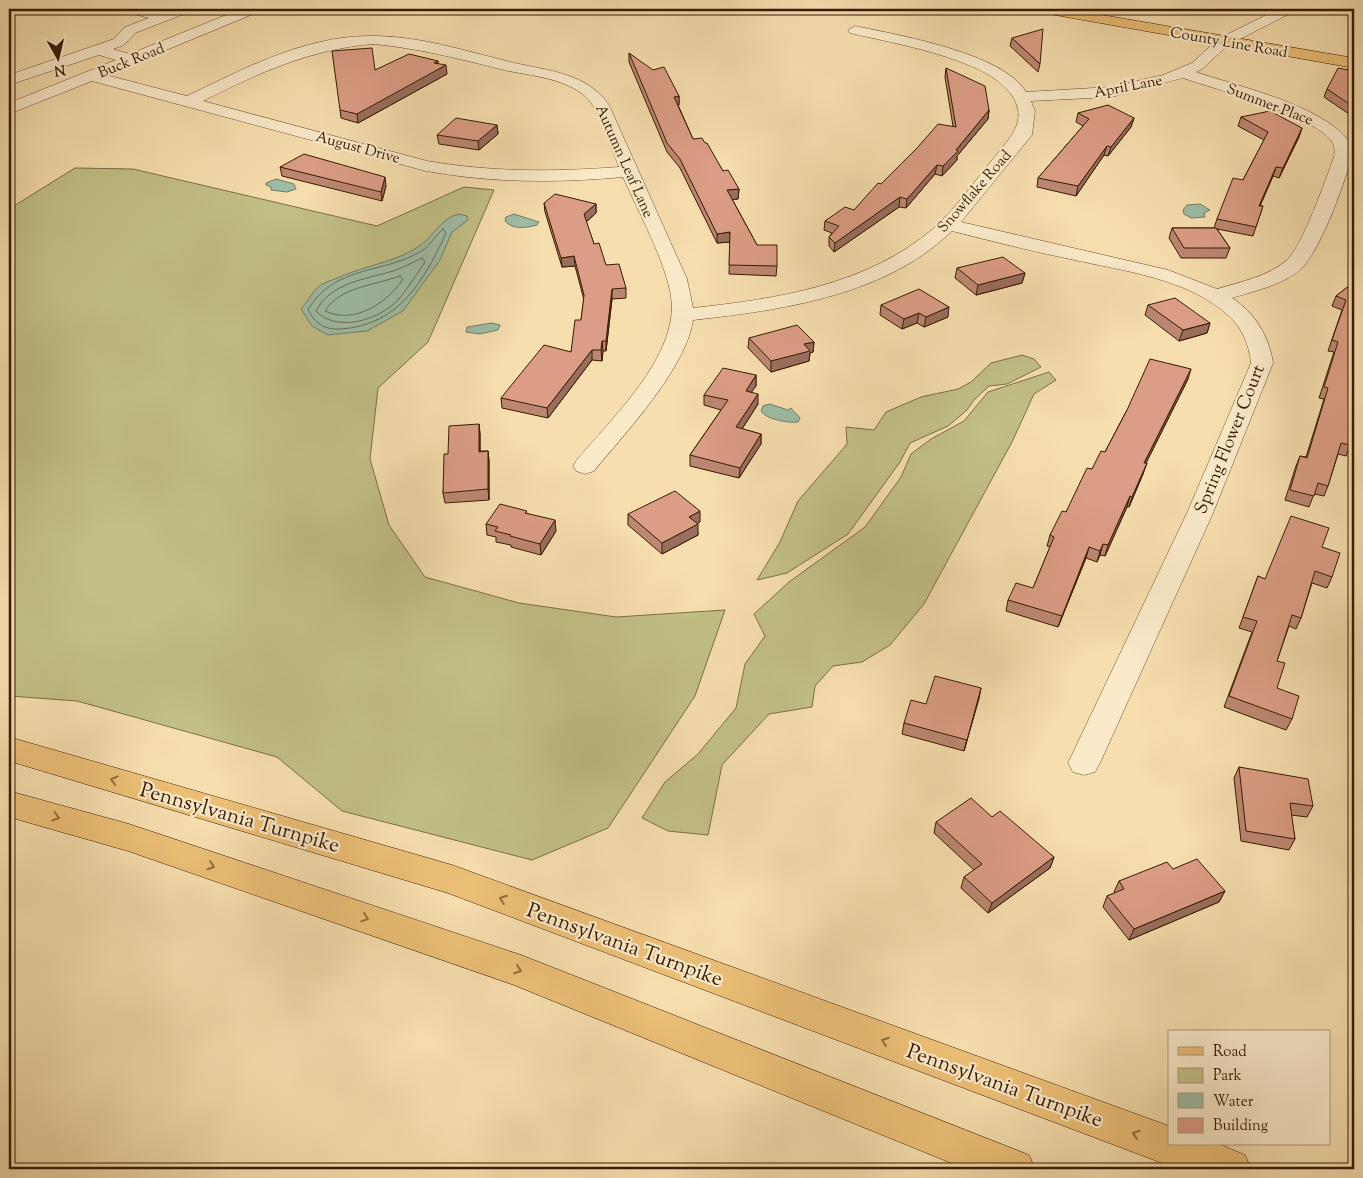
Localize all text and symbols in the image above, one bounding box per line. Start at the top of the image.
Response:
street label: County Line Road [1168,23,1290,64]
north arrow [32,32,82,82]
street label: Buck Road [95,38,168,84]
text: N [53,58,66,80]
street label: April Lane [1092,71,1164,104]
street label: Summer Place [1223,79,1316,132]
street label: Autumn Leaf Lane [589,102,658,221]
street label: August Drive [313,127,402,170]
street label: Snowflake Road [933,146,1017,238]
street label: Spring Flower Court [1189,361,1273,518]
one-way arrow [110,775,118,785]
street label: Pennsylvania Turnpike [136,776,343,862]
one-way arrow [51,812,59,822]
one-way arrow [206,860,214,870]
one-way arrow [500,895,508,905]
street label: Pennsylvania Turnpike [522,896,726,995]
one-way arrow [360,912,368,922]
one-way arrow [514,964,522,974]
legend [1168,1030,1330,1146]
one-way arrow [882,1037,890,1047]
street label: Pennsylvania Turnpike [902,1037,1106,1136]
text: Road [1213,1042,1247,1063]
text: Park [1213,1066,1242,1087]
text: Water [1213,1092,1254,1113]
text: Building [1213,1116,1268,1137]
one-way arrow [1132,1130,1141,1140]

